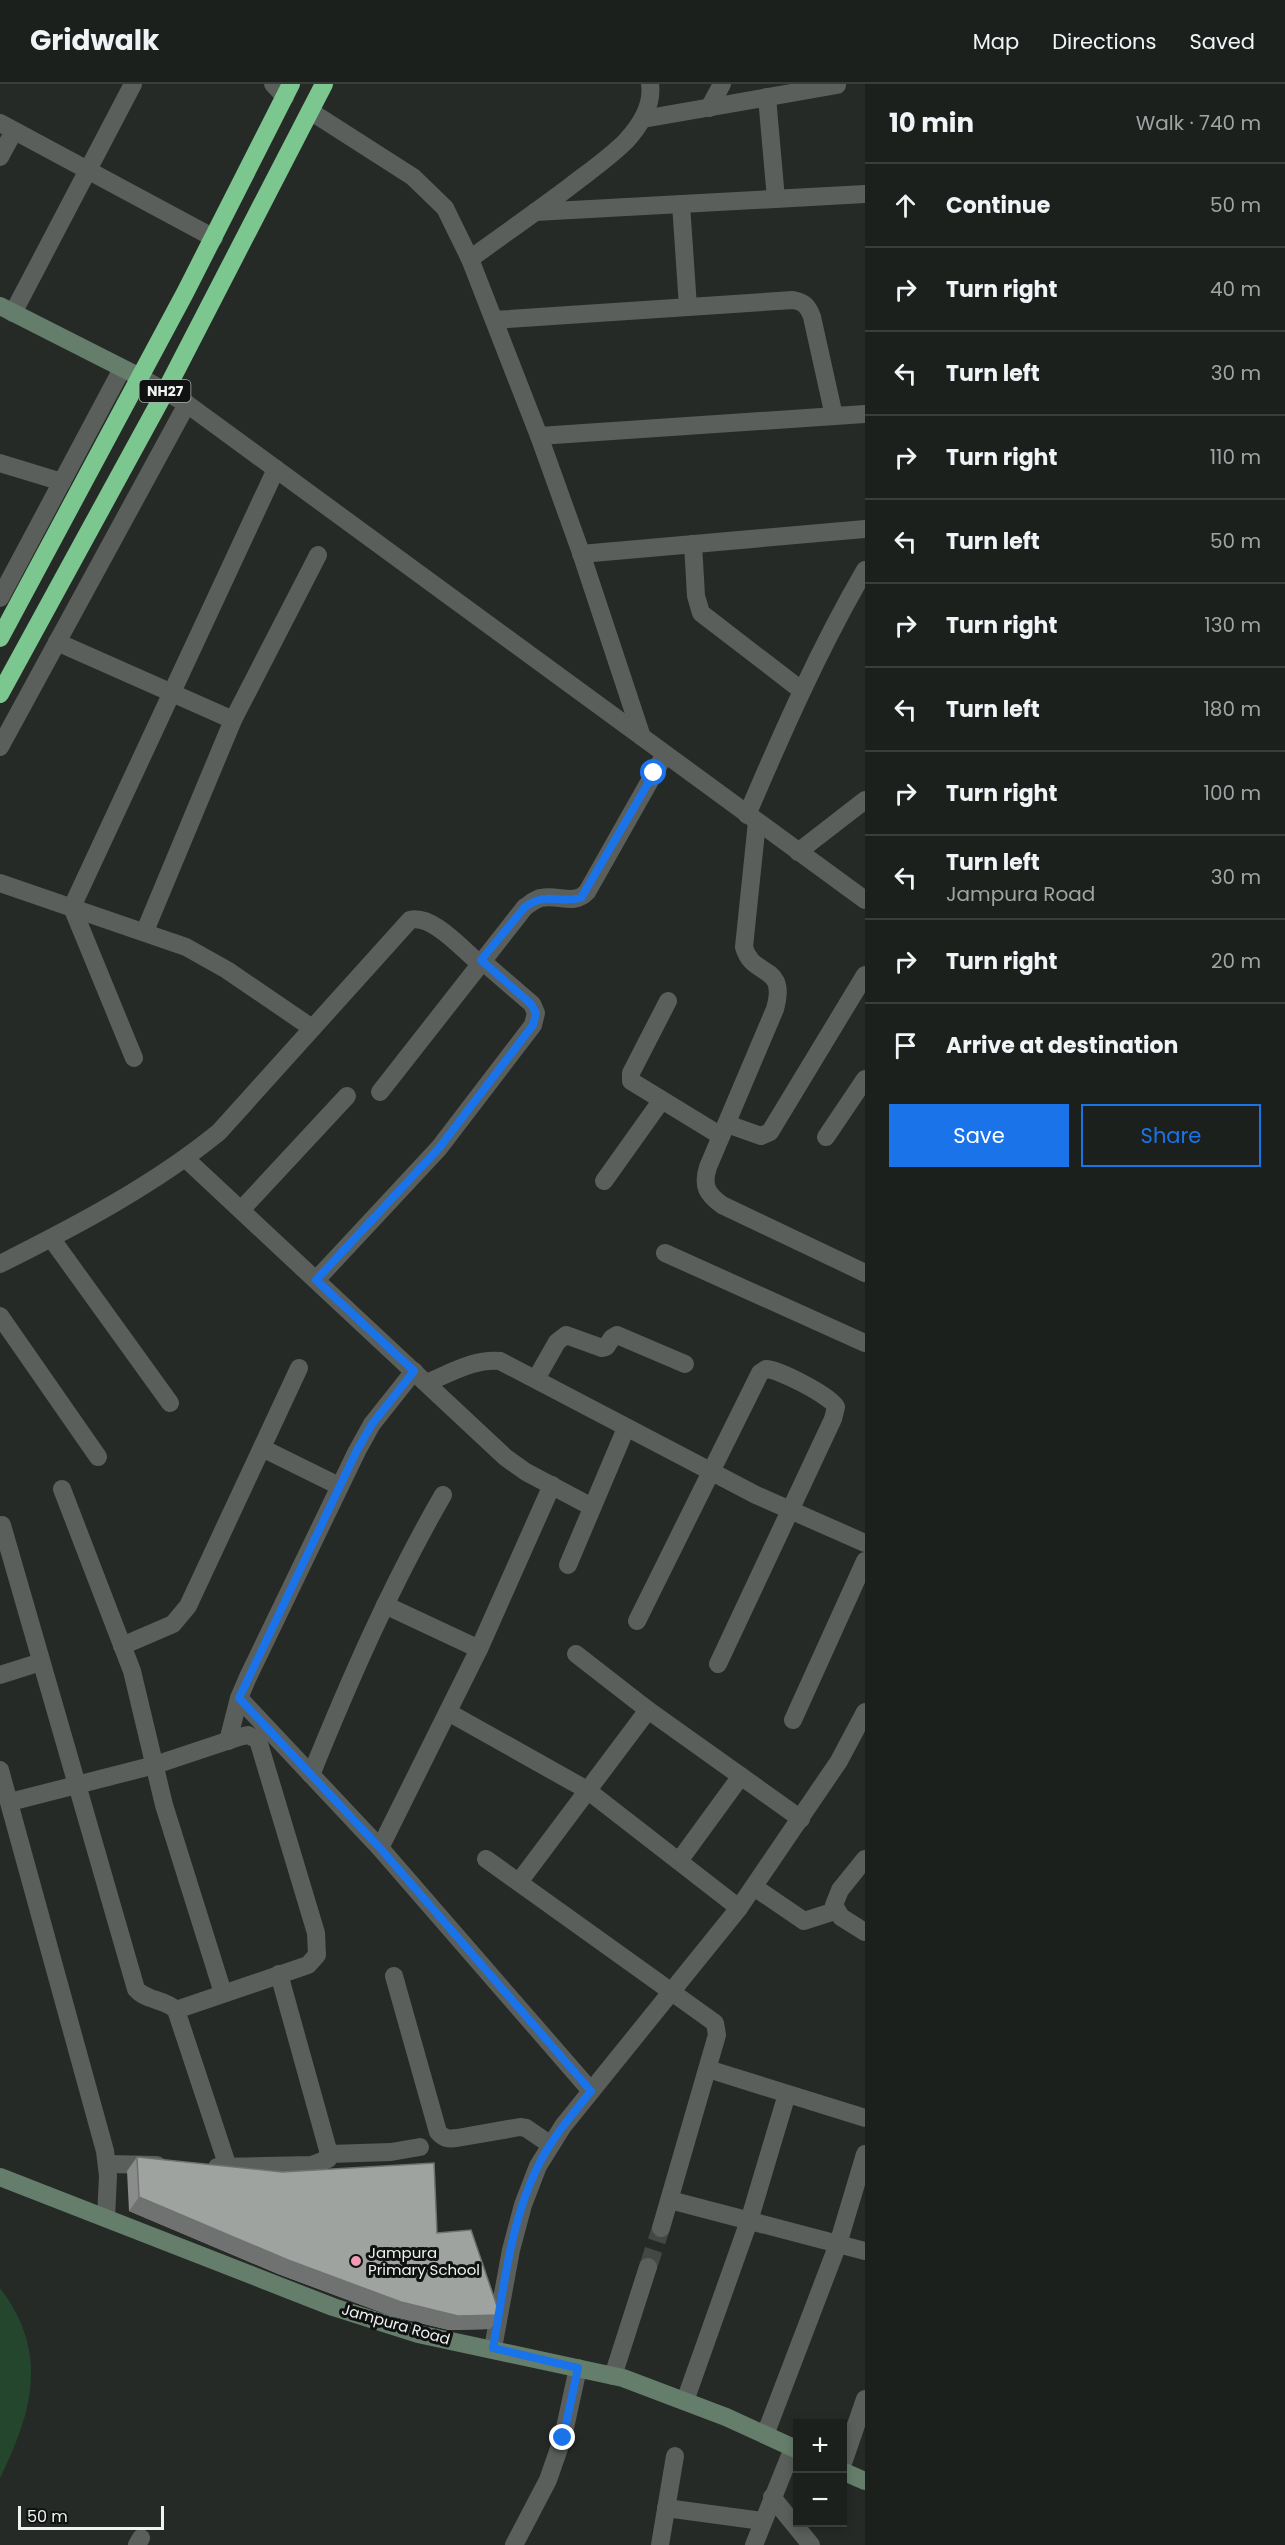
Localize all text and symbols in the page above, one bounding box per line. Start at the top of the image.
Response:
text: Gridwalk [30,21,159,60]
text: Map [973,27,1019,56]
text: Directions [1052,27,1156,56]
text: Saved [1189,27,1255,56]
text: 10 min [889,105,974,141]
text: Walk · 740 m [1136,109,1261,137]
icon: ahead [889,189,922,222]
text: Continue [946,190,1050,221]
text: 50 m [1210,191,1261,219]
icon: right [889,273,922,306]
text: Turn right [946,274,1057,305]
text: 40 m [1210,275,1261,303]
icon: left [889,357,922,390]
text: Turn left [946,358,1040,389]
text: 30 m [1211,359,1261,387]
road number: NH27 [140,380,190,402]
icon: right [889,441,922,474]
text: Turn right [946,442,1057,473]
text: 110 m [1210,443,1261,471]
icon: left [889,525,922,558]
text: Turn left [946,526,1040,557]
text: 50 m [1210,527,1261,555]
icon: right [889,609,922,642]
text: Turn right [946,610,1057,641]
text: 130 m [1204,611,1261,639]
icon: left [889,693,922,726]
text: Turn left [946,694,1040,725]
text: 180 m [1203,695,1261,723]
route start [640,759,666,785]
icon: right [889,777,922,810]
text: Turn right [946,778,1057,809]
text: 100 m [1204,779,1261,807]
text: Turn left [946,847,1040,878]
icon: left [889,861,922,894]
text: 30 m [1211,863,1261,891]
text: Jampura Road [946,880,1095,908]
icon: right [889,945,922,978]
text: Turn right [946,946,1057,977]
text: 20 m [1211,947,1261,975]
icon: arrive [889,1029,922,1062]
text: Arrive at destination [946,1030,1178,1061]
button: Save [889,1104,1069,1167]
button: Share [1081,1104,1261,1167]
place label: Jampura Primary School [368,2242,480,2280]
marker: Jampura Primary School [349,2254,363,2268]
street label: Jampura Road [339,2298,453,2350]
map controls [793,2419,847,2527]
button: + [793,2419,847,2473]
route end [549,2424,575,2450]
button: − [793,2473,847,2527]
scale bar [18,2503,164,2530]
text: 50 m [27,2505,68,2528]

